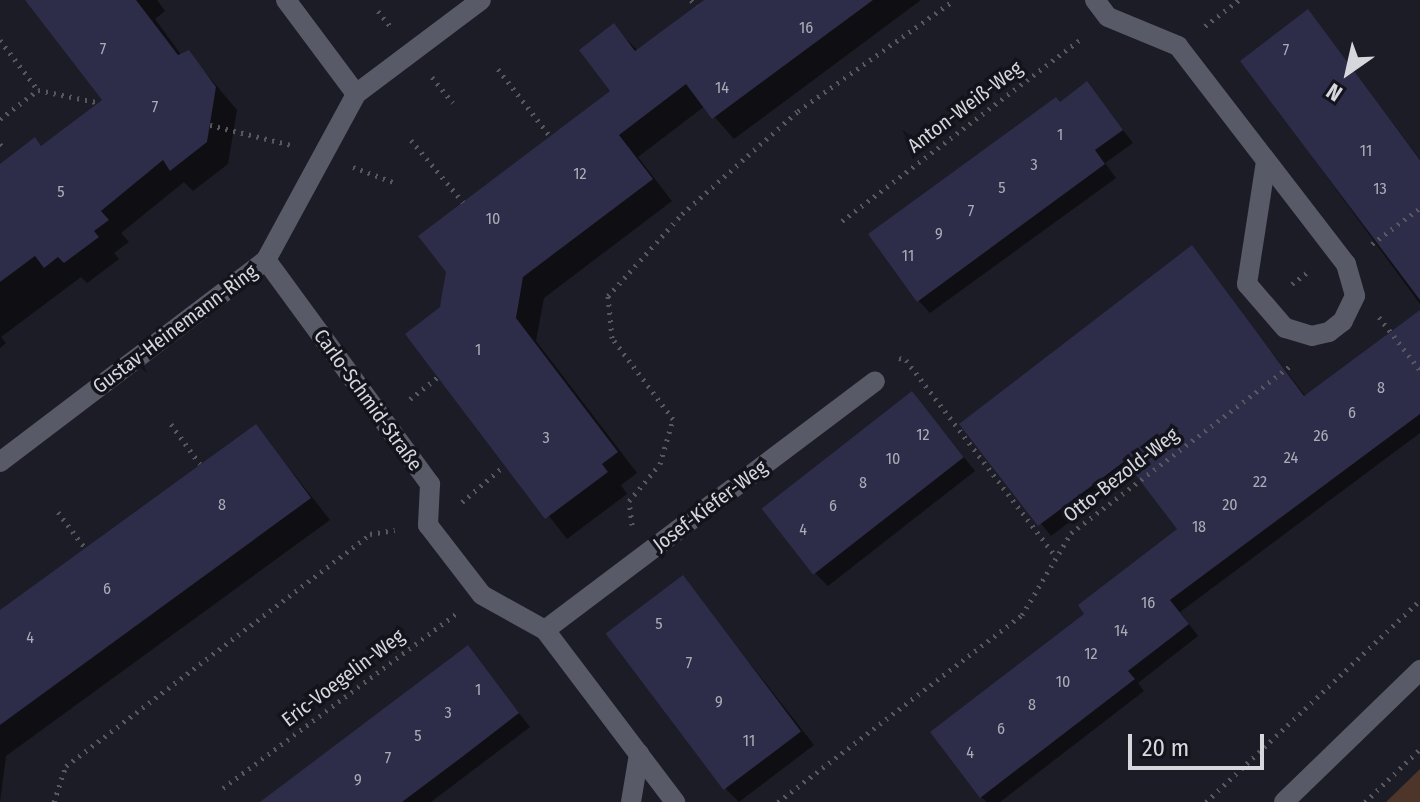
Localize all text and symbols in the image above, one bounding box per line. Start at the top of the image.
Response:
house number: 16 [799,18,813,38]
north arrow [1308,32,1388,112]
house number: 7 [100,39,106,59]
house number: 7 [1283,40,1289,60]
street label: Anton-Weiß-Weg [903,56,1027,158]
text: N [1321,77,1347,107]
house number: 14 [715,78,729,98]
house number: 7 [152,97,158,117]
house number: 1 [1057,125,1063,145]
house number: 11 [1360,141,1372,161]
house number: 3 [1030,155,1038,175]
house number: 12 [573,164,587,184]
house number: 5 [998,178,1006,198]
house number: 13 [1373,179,1387,199]
house number: 5 [57,182,65,202]
house number: 7 [968,201,974,221]
house number: 10 [486,209,500,229]
house number: 9 [935,224,943,244]
house number: 11 [902,246,914,266]
street label: Gustav-Heinemann-Ring [88,259,262,399]
street label: Carlo-Schmid-Straße [309,325,427,475]
house number: 1 [475,340,481,360]
house number: 8 [1377,378,1385,398]
house number: 6 [1348,403,1356,423]
street label: Otto-Bezold-Weg [1059,423,1183,527]
house number: 12 [916,425,930,445]
house number: 26 [1314,426,1328,446]
house number: 3 [542,428,550,448]
house number: 24 [1284,448,1298,468]
house number: 10 [886,449,900,469]
street label: Josef-Kiefer-Weg [648,455,772,557]
house number: 22 [1253,472,1267,492]
house number: 8 [859,473,867,493]
house number: 8 [218,495,226,515]
house number: 20 [1222,495,1238,515]
house number: 6 [829,496,837,516]
house number: 18 [1192,517,1206,537]
house number: 4 [799,520,807,540]
house number: 6 [103,579,111,599]
house number: 16 [1141,593,1155,613]
house number: 5 [655,614,663,634]
house number: 14 [1114,621,1128,641]
street label: Eric-Voegelin-Weg [277,624,409,732]
house number: 4 [26,628,34,648]
house number: 12 [1084,644,1098,664]
house number: 7 [686,653,692,673]
house number: 10 [1056,672,1070,692]
house number: 1 [475,680,481,700]
house number: 9 [715,692,723,712]
house number: 8 [1028,695,1036,715]
house number: 3 [444,703,452,723]
scale bar [1132,718,1268,768]
house number: 6 [997,719,1005,739]
house number: 5 [414,726,422,746]
house number: 11 [743,731,755,751]
text: 20 m [1142,734,1189,762]
house number: 4 [966,743,974,763]
house number: 7 [385,748,391,768]
house number: 9 [354,770,362,790]

